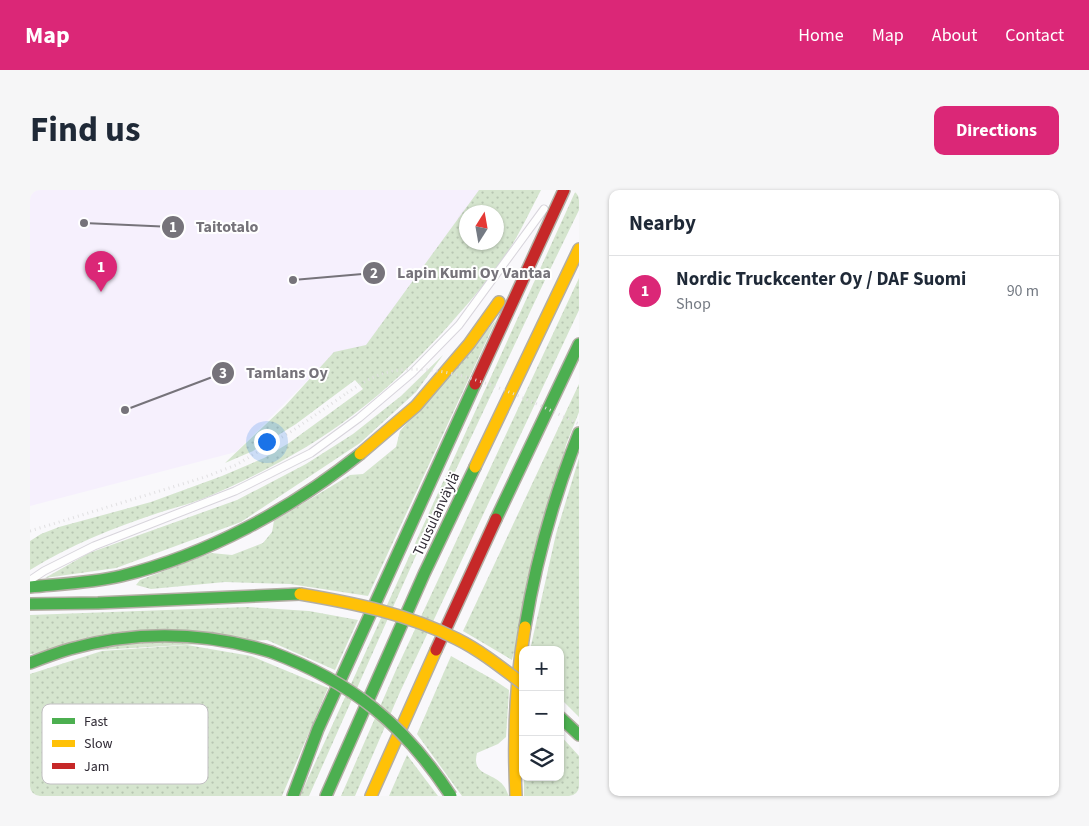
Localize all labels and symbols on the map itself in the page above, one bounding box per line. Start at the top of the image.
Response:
north arrow [459,205,504,250]
callout: Taitotalo [160,211,268,242]
text: Taitotalo [196,216,258,238]
text: 1 [169,217,177,238]
pin: 1 [85,251,117,292]
callout: Lapin Kumi Oy Vantaa [362,257,560,288]
text: Lapin Kumi Oy Vantaa [397,262,551,284]
text: 2 [370,263,378,284]
callout: Tamlans Oy [211,357,338,388]
text: Tamlans Oy [246,362,329,384]
text: 3 [219,363,227,384]
your location [254,429,280,455]
street label: Tuusulanväylä [408,469,465,560]
legend [42,704,208,784]
text: Fast [84,712,108,732]
text: Slow [84,734,113,754]
text: Jam [84,757,109,777]

